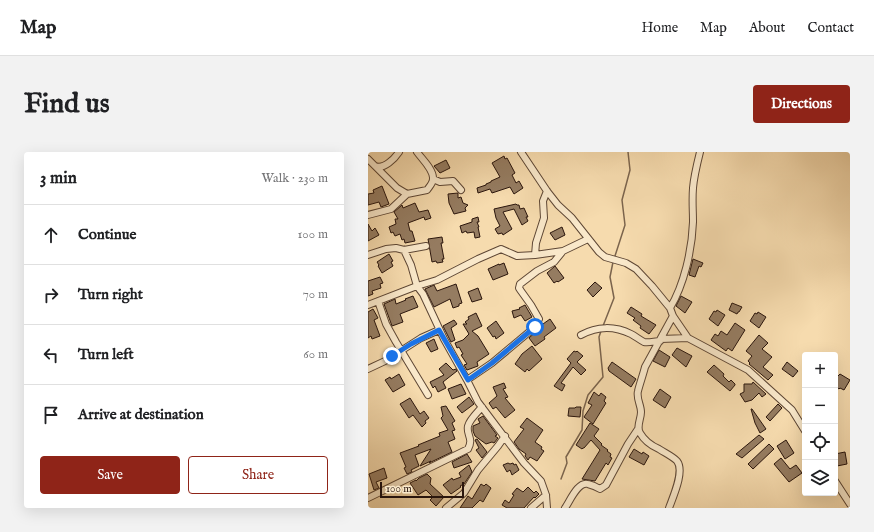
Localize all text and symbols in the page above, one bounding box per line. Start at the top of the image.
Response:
text: Map [20,16,56,40]
text: Home [642,19,678,37]
text: Map [700,19,727,37]
text: About [749,19,785,37]
text: Contact [807,19,854,37]
button: Directions [753,85,850,123]
text: Find us [24,87,110,122]
text: 3 min [40,168,77,189]
text: Walk · 230 m [262,170,328,187]
icon: ahead [40,224,62,246]
text: Continue [78,225,136,244]
text: 100 m [298,226,328,243]
icon: right [40,284,62,306]
text: Turn right [78,285,143,304]
text: 70 m [303,286,328,303]
route start [526,318,544,336]
icon: left [40,344,62,366]
text: Turn left [78,345,134,364]
text: 60 m [303,346,328,363]
route end [383,347,401,365]
map controls [802,352,838,496]
button: + [802,352,838,388]
button: − [802,388,838,424]
icon: arrive [40,404,62,426]
text: Arrive at destination [78,405,204,424]
button: locate [802,424,838,460]
button: Save [40,456,180,494]
button: Share [188,456,328,494]
button: layers [802,460,838,496]
scale bar [380,480,464,499]
text: 100 m [386,482,412,496]

